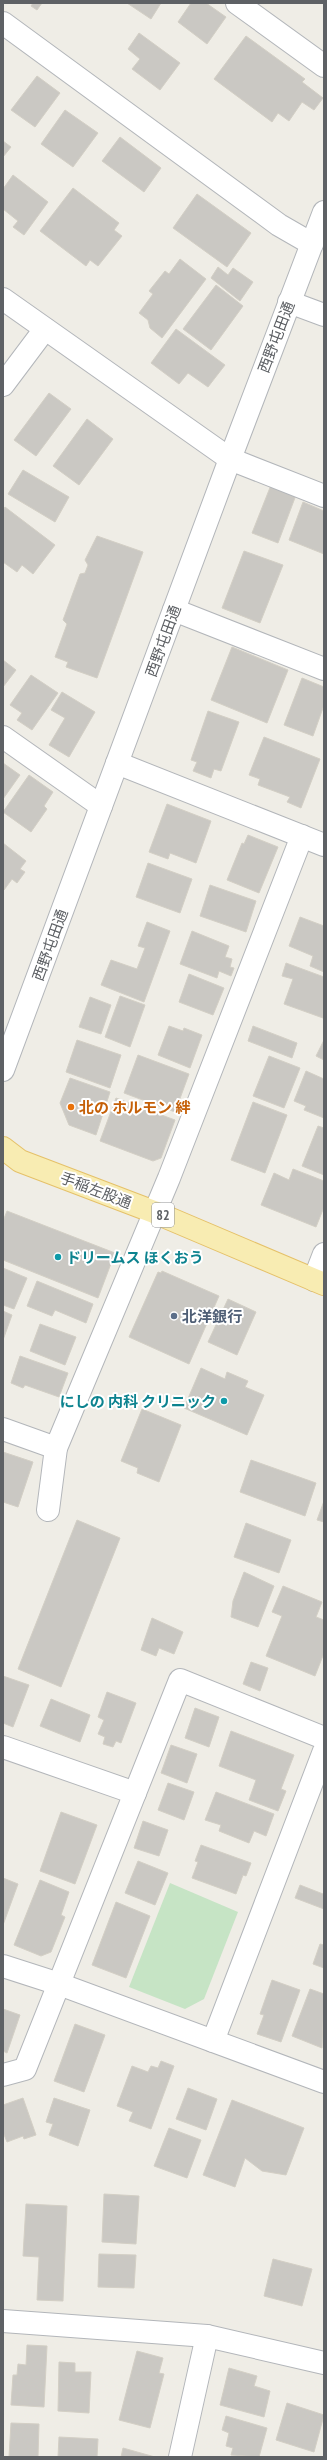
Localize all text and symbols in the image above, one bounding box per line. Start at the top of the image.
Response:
street label: 西野屯田通 [254,299,298,375]
street label: 西野屯田通 [141,603,185,679]
street label: 西野屯田通 [28,907,72,983]
place label: 北の ホルモン 絆 [79,1098,191,1117]
marker: 北の ホルモン 絆 [66,1102,76,1112]
street label: 手稲左股通 [58,1168,134,1212]
road number: 82 [152,1203,174,1227]
place label: ドリームス ほくおう [66,1248,204,1267]
marker: ドリームス ほくおう [53,1252,63,1262]
place label: 北洋銀行 [182,1307,242,1326]
marker: 北洋銀行 [169,1311,179,1321]
place label: にしの 内科 クリニック [60,1392,216,1411]
marker: にしの 内科 クリニック [219,1396,229,1406]

